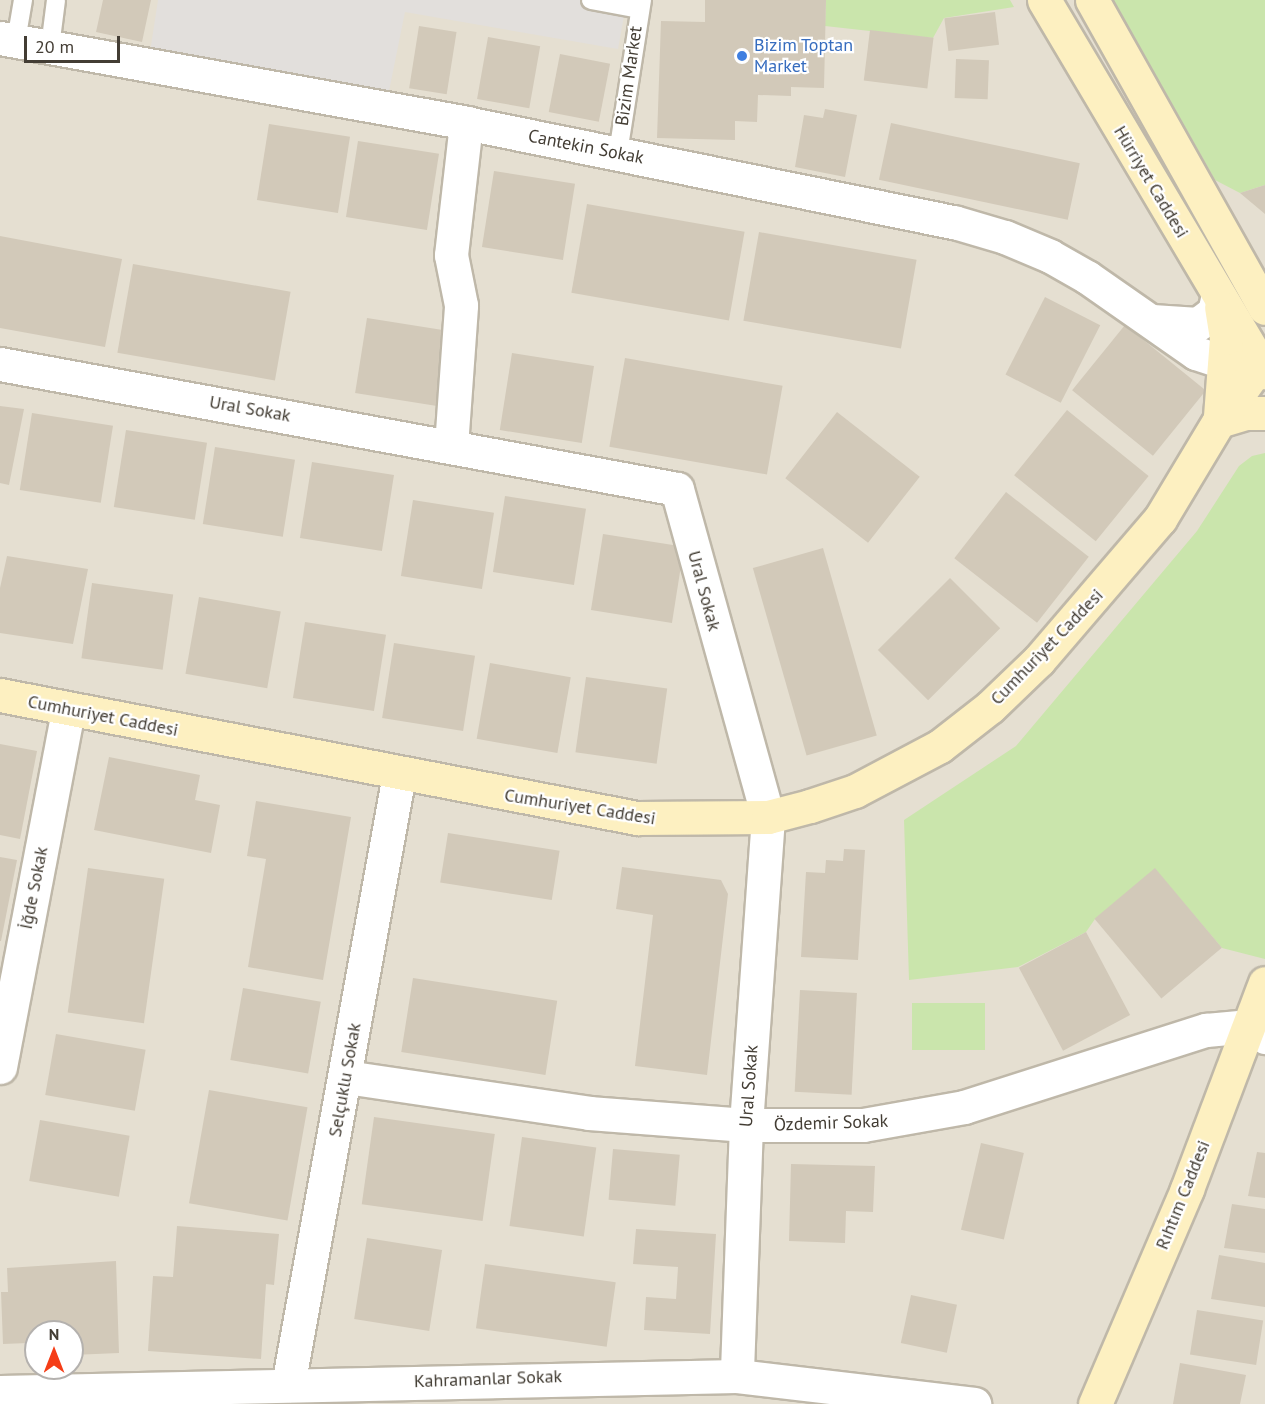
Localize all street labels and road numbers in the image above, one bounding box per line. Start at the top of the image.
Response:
street label: Bizim Market [611,25,647,127]
street label: Hürriyet Caddesi [1109,122,1193,242]
street label: Cantekin Sokak [526,125,646,169]
street label: Ural Sokak [208,391,292,427]
street label: Ural Sokak [683,548,725,634]
street label: Cumhuriyet Caddesi [986,585,1108,709]
street label: Cumhuriyet Caddesi [26,691,180,741]
street label: Cumhuriyet Caddesi [503,784,657,830]
street label: İğde Sokak [15,845,53,931]
street label: Selçuklu Sokak [324,1021,366,1139]
street label: Ural Sokak [735,1044,763,1128]
street label: Özdemir Sokak [773,1110,889,1136]
street label: Rıhtım Caddesi [1151,1137,1215,1253]
street label: Kahramanlar Sokak [414,1366,562,1392]

